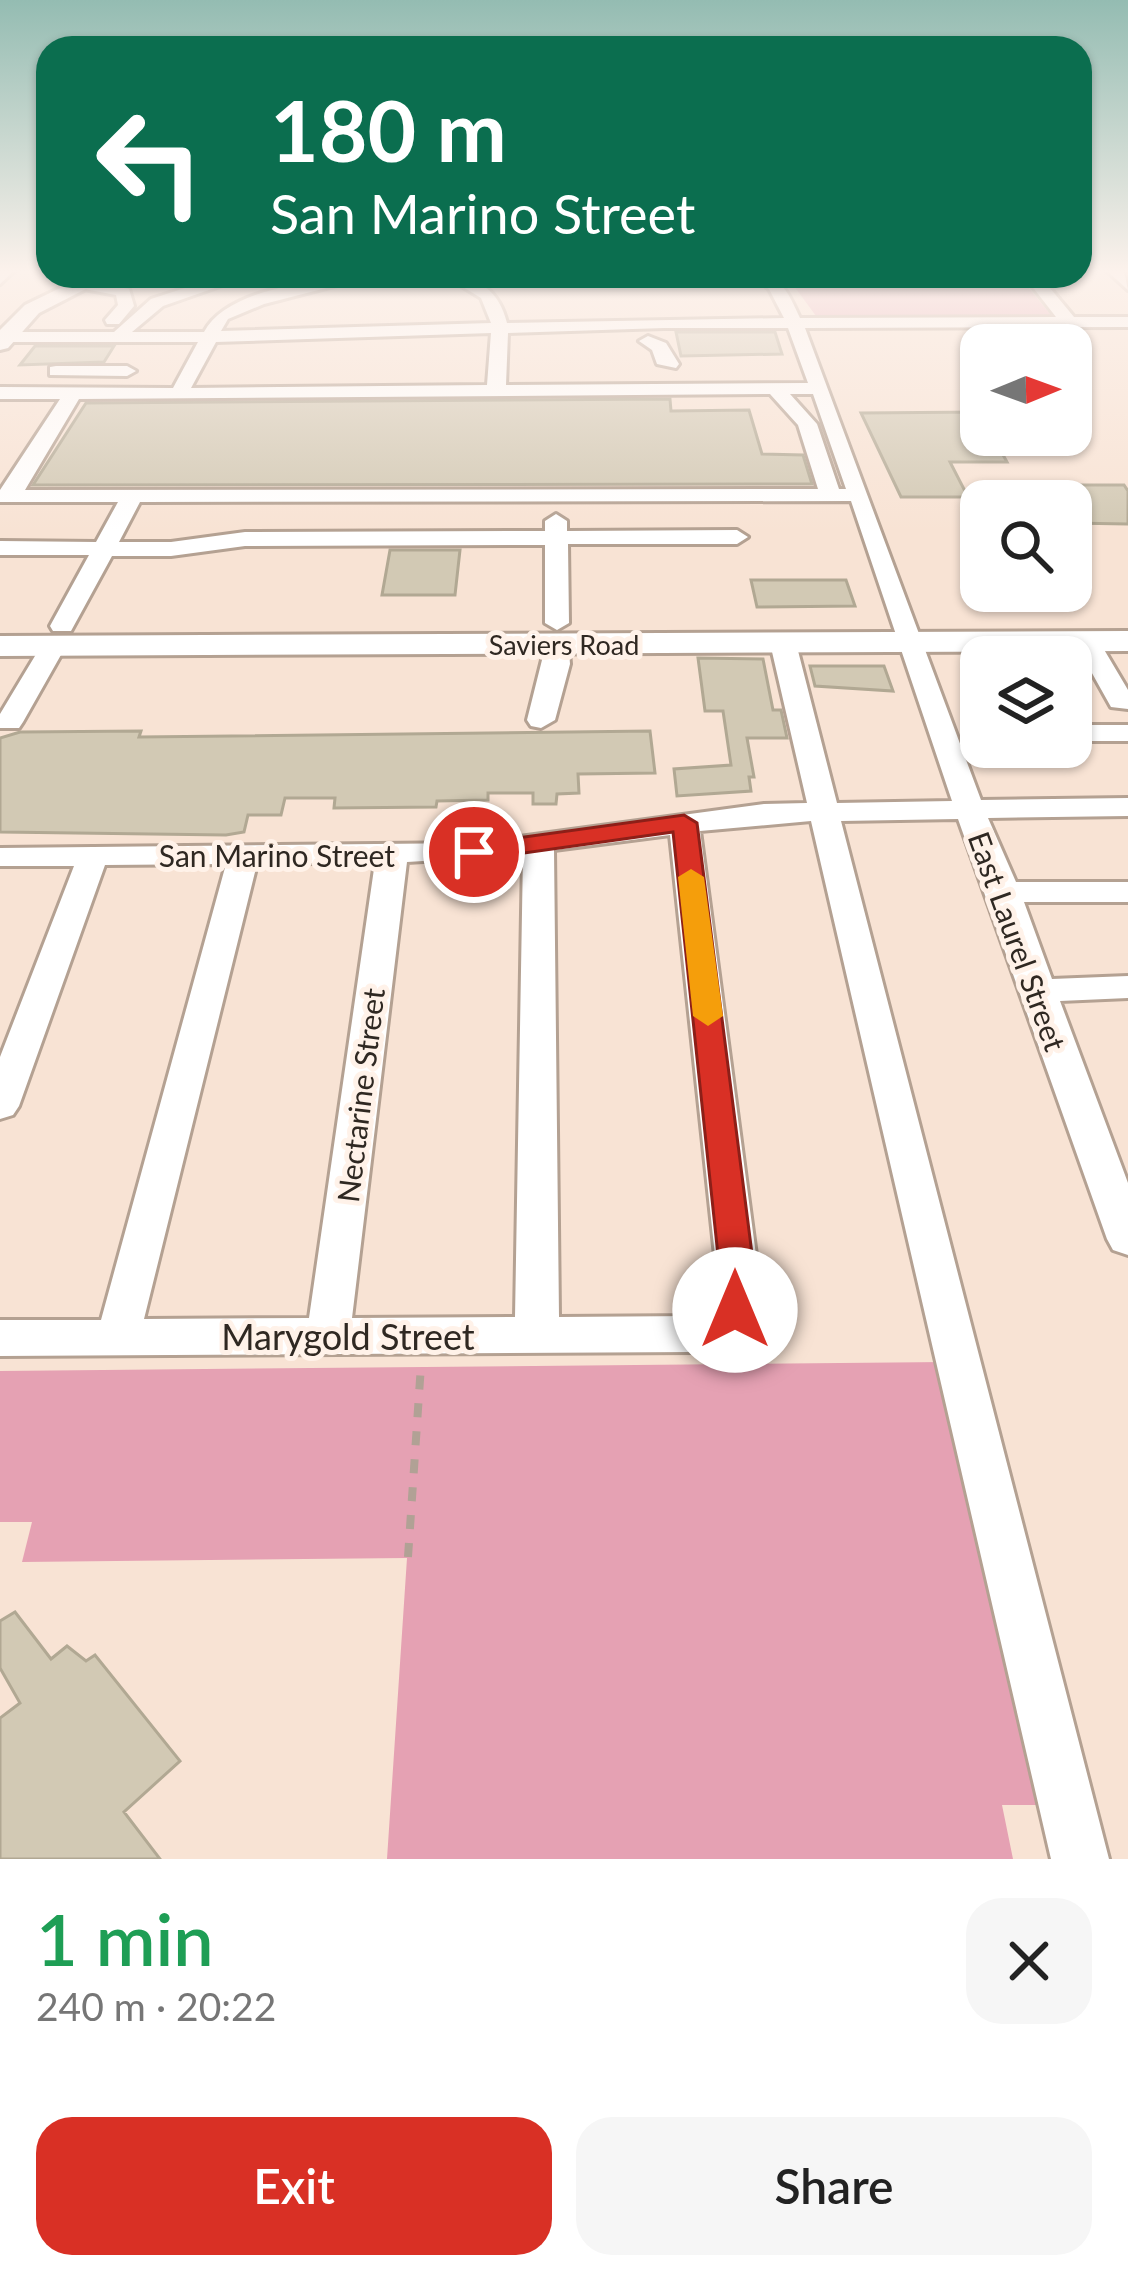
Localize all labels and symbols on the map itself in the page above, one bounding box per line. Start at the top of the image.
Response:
north arrow [960,324,1092,456]
street label: Saviers Road [489,628,639,661]
pin [423,801,525,903]
street label: East Laurel Street [962,827,1074,1056]
street label: San Marino Street [159,837,395,873]
street label: Nectarine Street [329,986,391,1204]
position arrow [672,1247,798,1373]
street label: Marygold Street [221,1314,475,1358]

